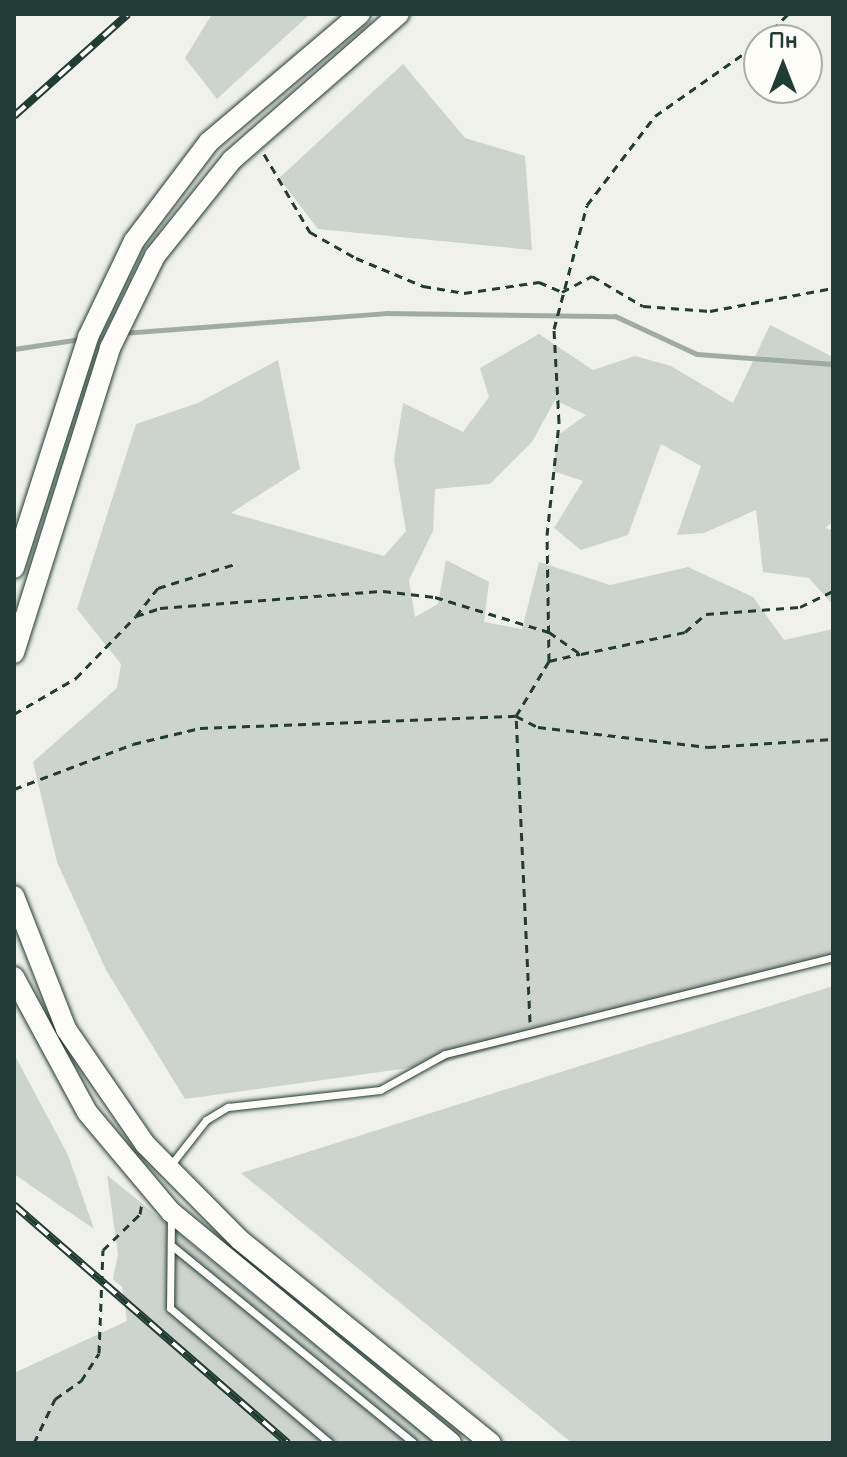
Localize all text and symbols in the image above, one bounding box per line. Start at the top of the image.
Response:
north arrow [743,24,823,104]
text: Пн [768,28,798,55]

